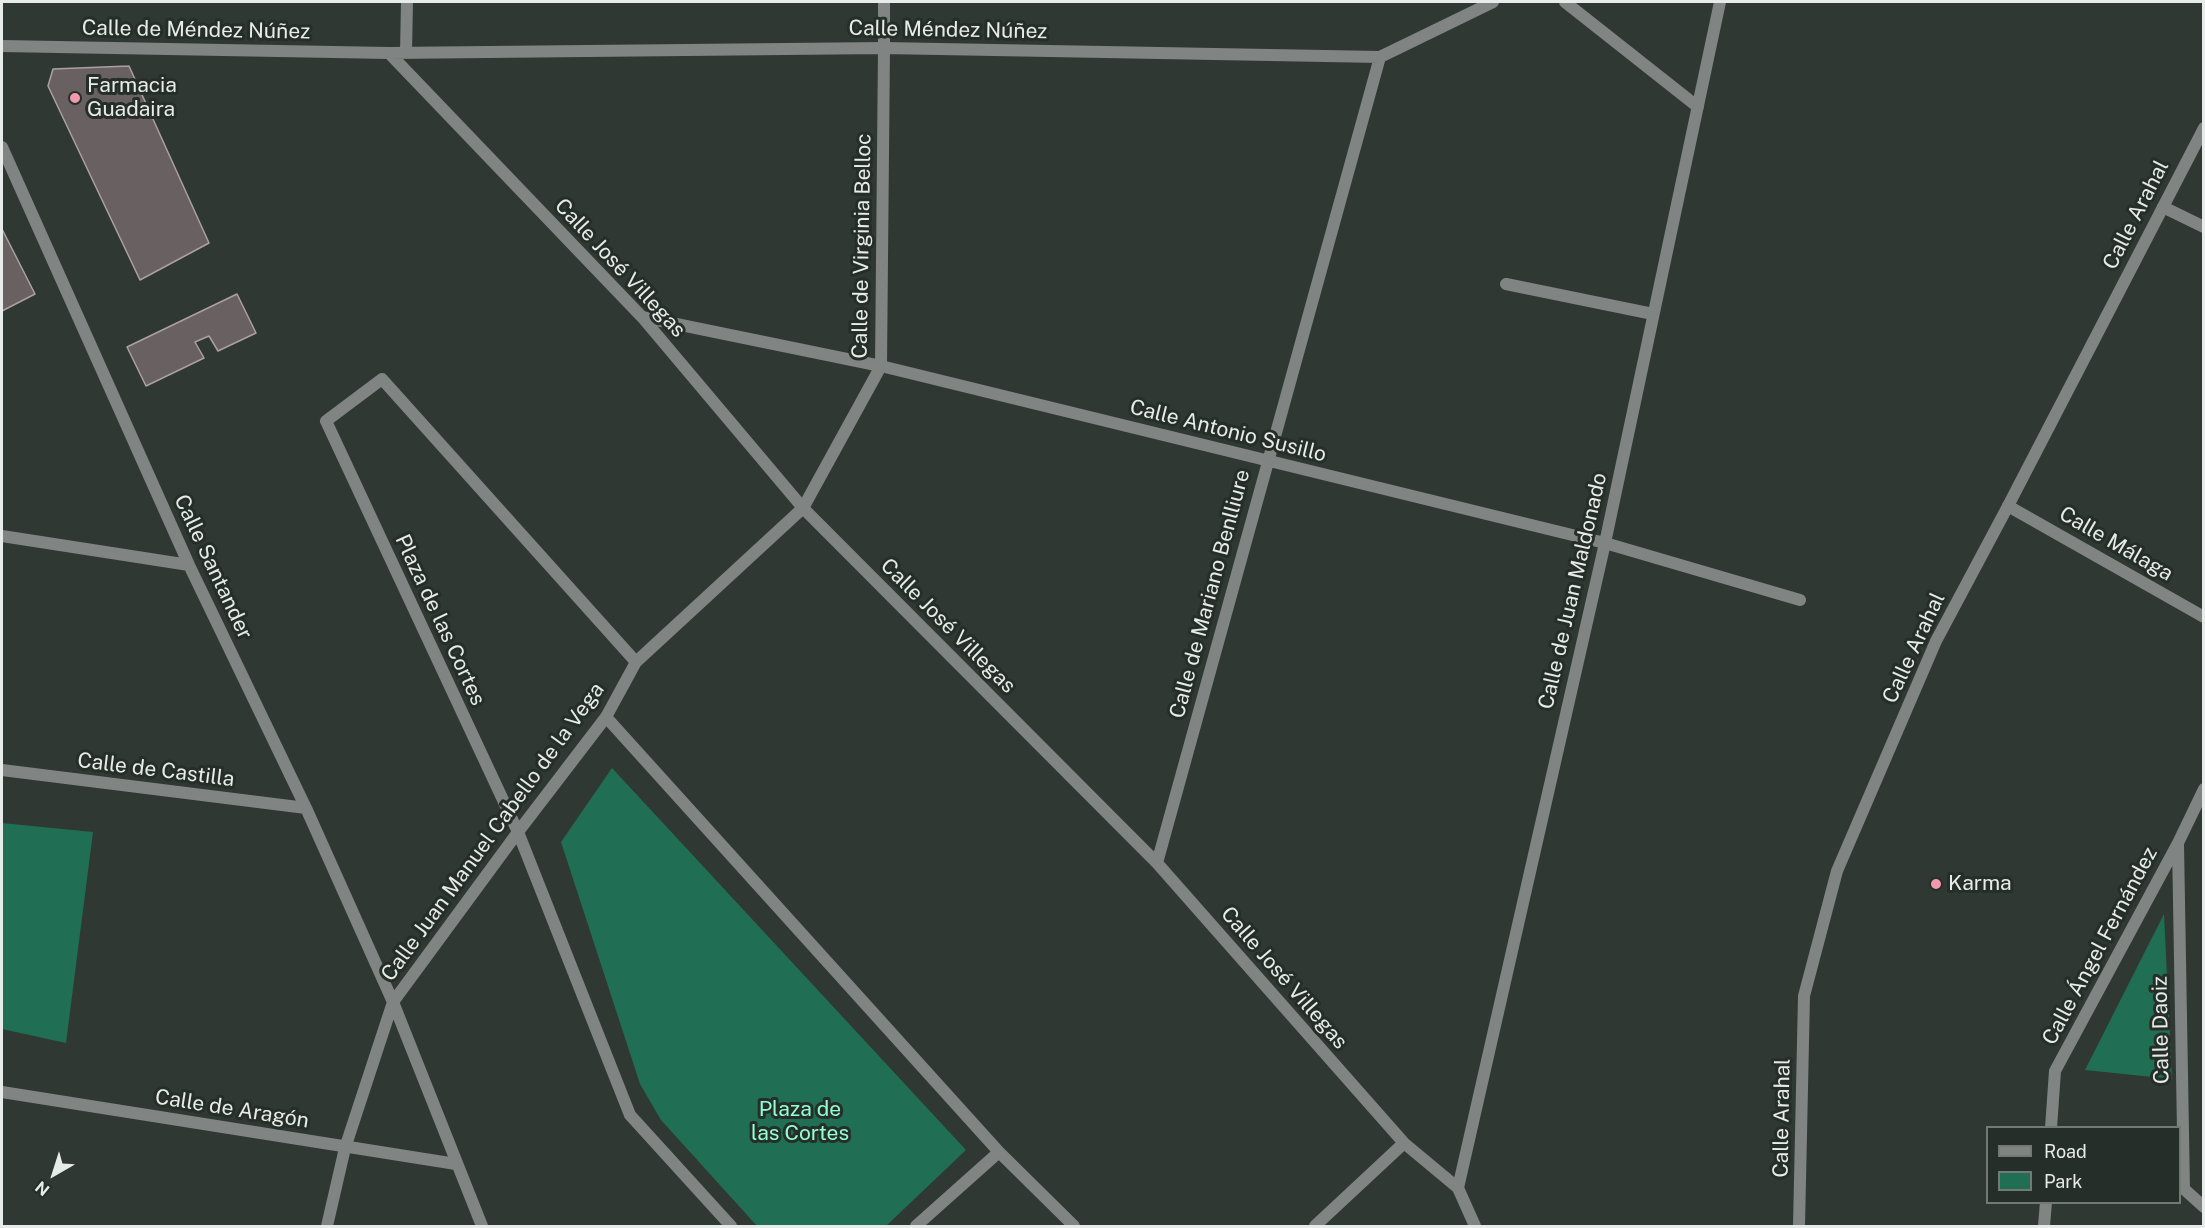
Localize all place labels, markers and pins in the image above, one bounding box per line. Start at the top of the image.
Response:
place label: Farmacia Guadaira [87,73,177,123]
marker: Farmacia Guadaira [68,91,82,105]
place label: Karma [1948,871,2012,897]
marker: Karma [1929,877,1943,891]

